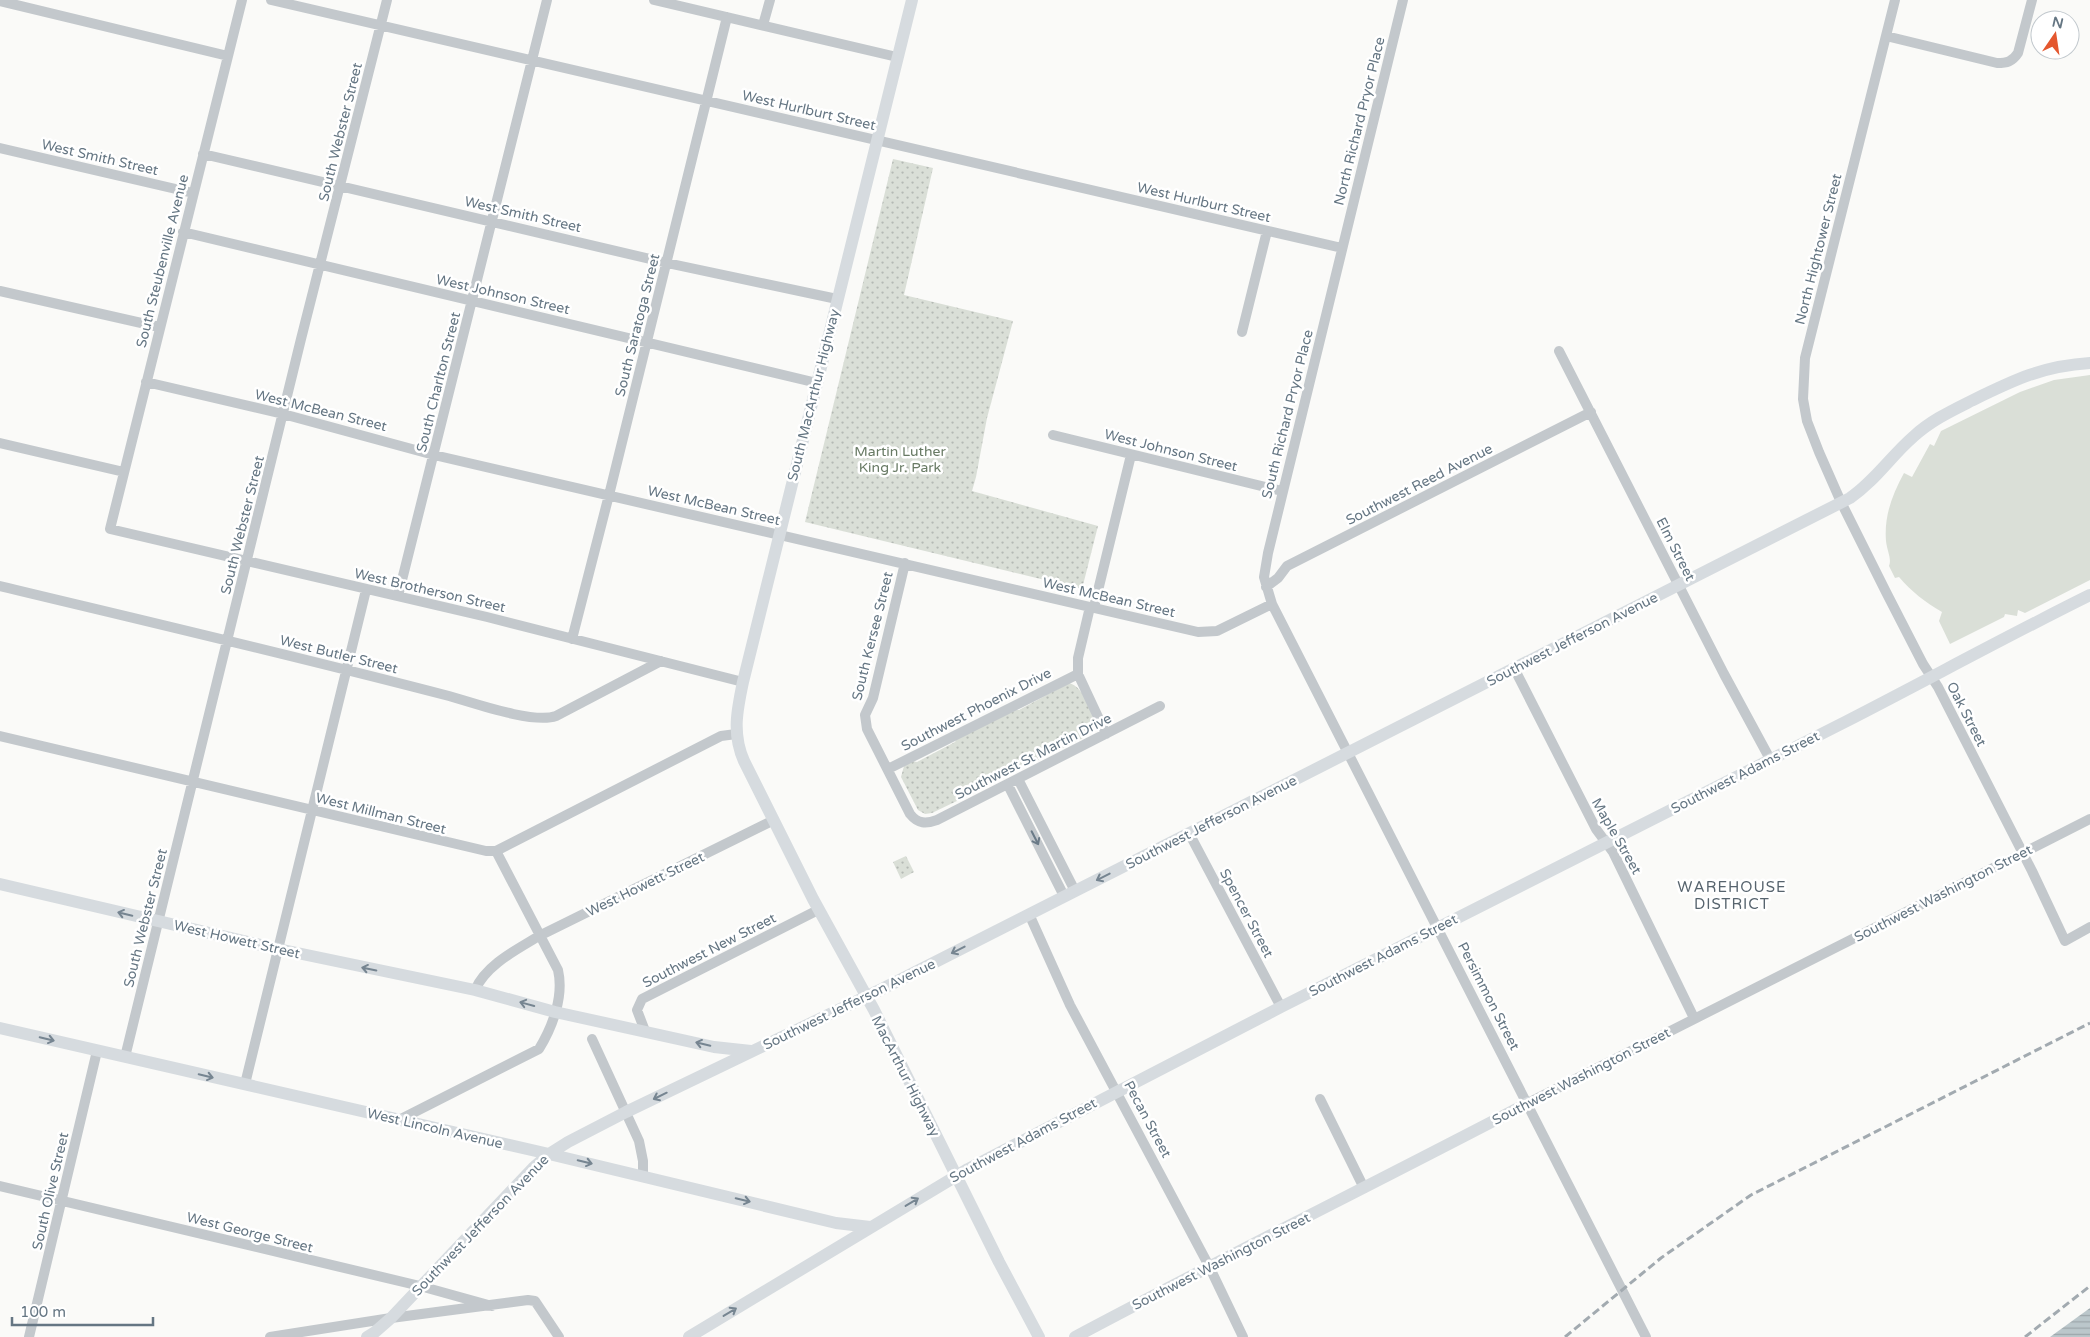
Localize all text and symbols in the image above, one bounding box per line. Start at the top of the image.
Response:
north arrow [2030,10,2080,60]
text: N [2050,13,2065,32]
street label: North Richard Pryor Place [1330,35,1389,207]
street label: South Webster Street [315,60,366,203]
street label: West Hurlburt Street [740,87,878,134]
street label: West Smith Street [40,136,161,179]
street label: North Hightower Street [1791,171,1846,326]
street label: South Steubenville Avenue [133,173,192,349]
street label: West Hurlburt Street [1135,179,1273,226]
street label: West Smith Street [463,193,584,236]
street label: South Saratoga Street [611,251,664,398]
street label: West Johnson Street [434,271,572,318]
street label: South MacArthur Highway [784,307,843,483]
street label: South Charlton Street [413,310,464,454]
street label: South Richard Pryor Place [1258,328,1317,500]
street label: West McBean Street [253,386,389,435]
street label: West Johnson Street [1103,426,1240,475]
street label: Southwest Reed Avenue [1343,440,1495,529]
park label: Martin Luther King Jr. Park [854,443,946,476]
street label: South Webster Street [217,453,268,596]
street label: West McBean Street [646,482,782,529]
street label: Elm Street [1652,515,1699,584]
street label: West Brotherson Street [353,565,508,616]
street label: South Kersee Street [848,569,897,702]
street label: West McBean Street [1041,574,1177,621]
street label: Southwest Jefferson Avenue [1484,589,1661,690]
street label: West Butler Street [278,632,400,678]
street label: Southwest Phoenix Drive [898,664,1054,755]
street label: Oak Street [1943,679,1990,750]
street label: Southwest St Martin Drive [952,709,1114,803]
street label: Southwest Adams Street [1668,727,1823,817]
street label: Southwest Jefferson Avenue [1123,772,1300,873]
street label: West Millman Street [314,789,448,838]
street label: Maple Street [1588,795,1646,878]
one-way arrow [1030,830,1040,845]
street label: Southwest Washington Street [1851,841,2036,946]
street label: South Webster Street [120,846,171,989]
street label: West Howett Street [583,848,708,920]
street label: Spencer Street [1216,866,1277,961]
one-way arrow [1096,873,1111,882]
district label: WAREHOUSE DISTRICT [1677,878,1787,913]
one-way arrow [117,909,133,918]
street label: Southwest New Street [640,909,779,992]
street label: Southwest Adams Street [1306,910,1461,1000]
street label: West Howett Street [172,917,302,962]
street label: Persimmon Street [1454,939,1523,1054]
one-way arrow [951,946,966,955]
street label: Southwest Jefferson Avenue [760,955,938,1054]
one-way arrow [361,963,377,973]
one-way arrow [520,999,536,1009]
street label: MacArthur Highway [868,1013,944,1140]
street label: Southwest Washington Street [1489,1024,1674,1129]
one-way arrow [39,1035,55,1044]
one-way arrow [695,1039,711,1048]
one-way arrow [197,1072,213,1081]
street label: Pecan Street [1120,1078,1175,1161]
one-way arrow [653,1091,668,1101]
street label: Southwest Adams Street [947,1094,1100,1186]
street label: West Lincoln Avenue [365,1105,505,1152]
street label: South Olive Street [29,1130,72,1252]
street label: Southwest Jefferson Avenue [408,1151,552,1299]
one-way arrow [576,1158,592,1167]
one-way arrow [734,1196,750,1205]
one-way arrow [904,1197,918,1207]
street label: West George Street [185,1209,315,1257]
street label: Southwest Washington Street [1129,1209,1314,1314]
scale bar [12,1294,154,1326]
text: 100 m [20,1303,66,1321]
one-way arrow [723,1306,737,1316]

